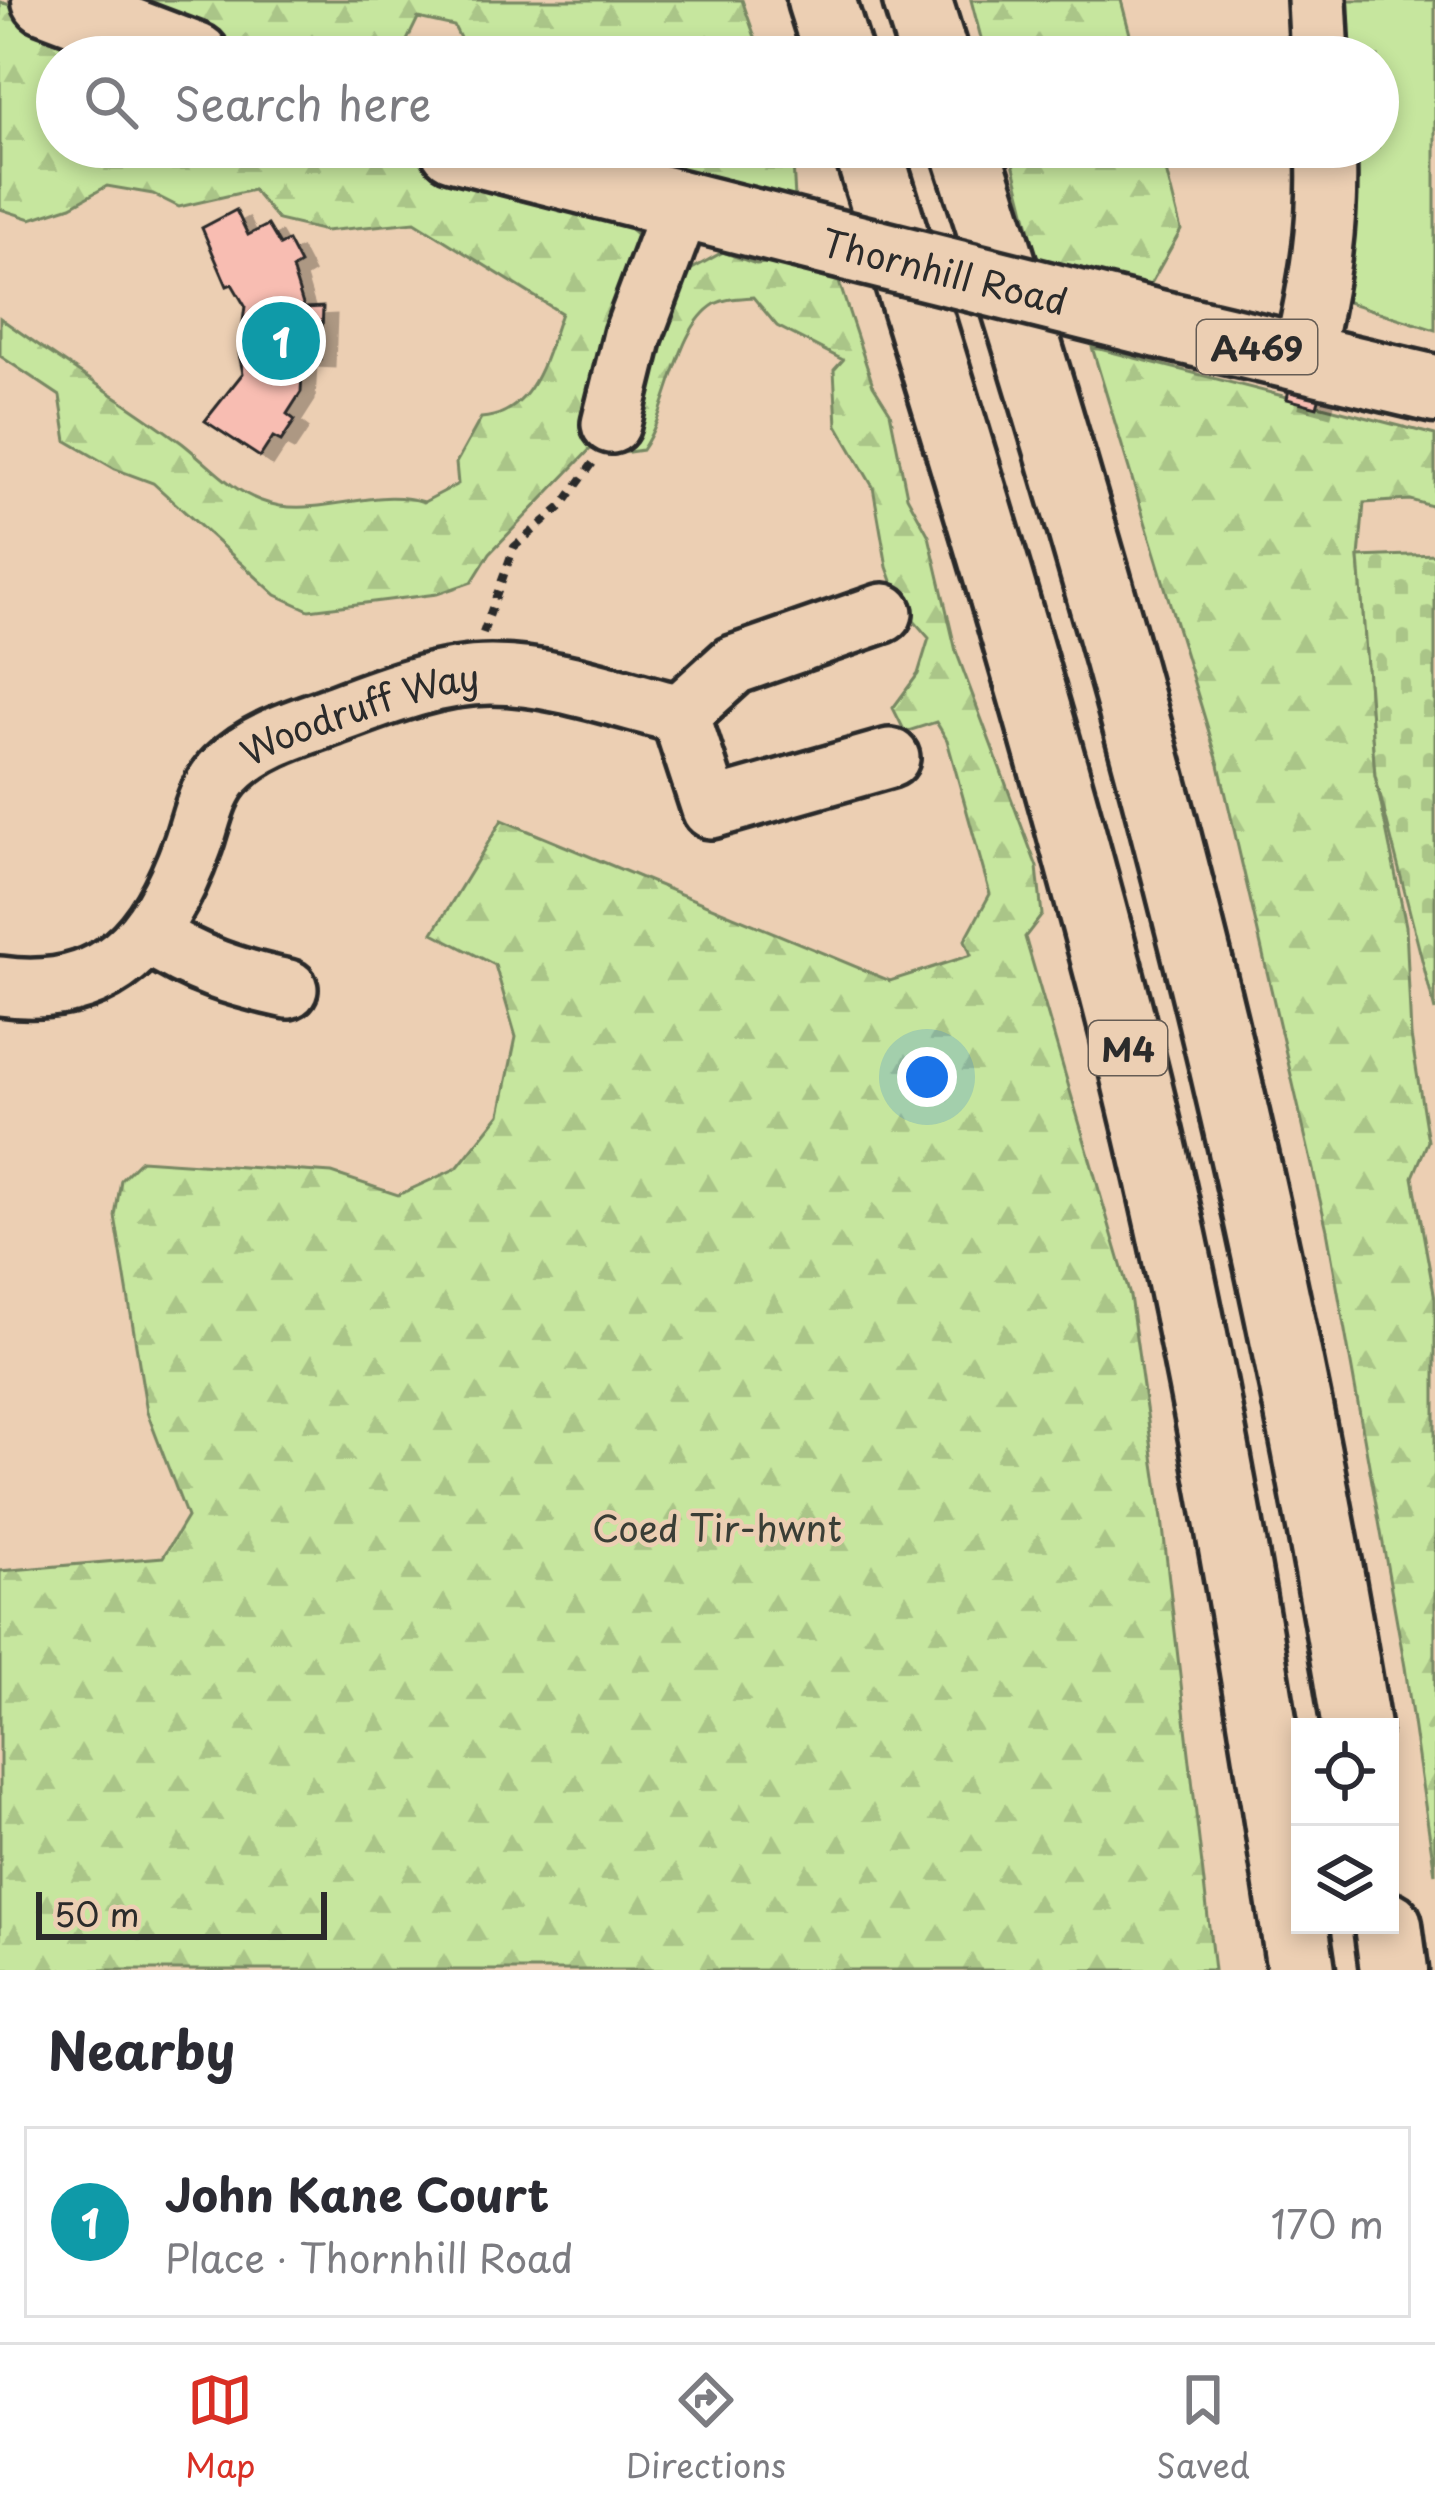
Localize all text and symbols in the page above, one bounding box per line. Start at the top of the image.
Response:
search box [36,36,1399,168]
text: Search here [174,68,431,136]
icon: search [78,69,144,135]
street label: Thornhill Road [816,214,1073,327]
pin: 1 [242,296,320,386]
road number: A469 [1197,320,1317,374]
street label: Woodruff Way [230,648,482,778]
road number: M4 [1089,1021,1167,1075]
your location [897,1047,957,1107]
park label: Coed Tir-hwnt [592,1500,842,1554]
map controls [1291,1718,1399,1934]
button: locate [1291,1718,1399,1826]
button: layers [1291,1826,1399,1934]
scale bar [36,1886,327,1939]
text: 50 m [54,1888,140,1938]
text: Nearby [48,2010,235,2087]
text: John Kane Court [165,2159,549,2227]
text: 1 [81,2193,99,2252]
text: 170 m [1271,2193,1384,2252]
text: Place · Thornhill Road [165,2227,574,2286]
tab: Map [185,2367,256,2489]
tab: Directions [626,2367,786,2489]
tab: Saved [1156,2367,1250,2489]

